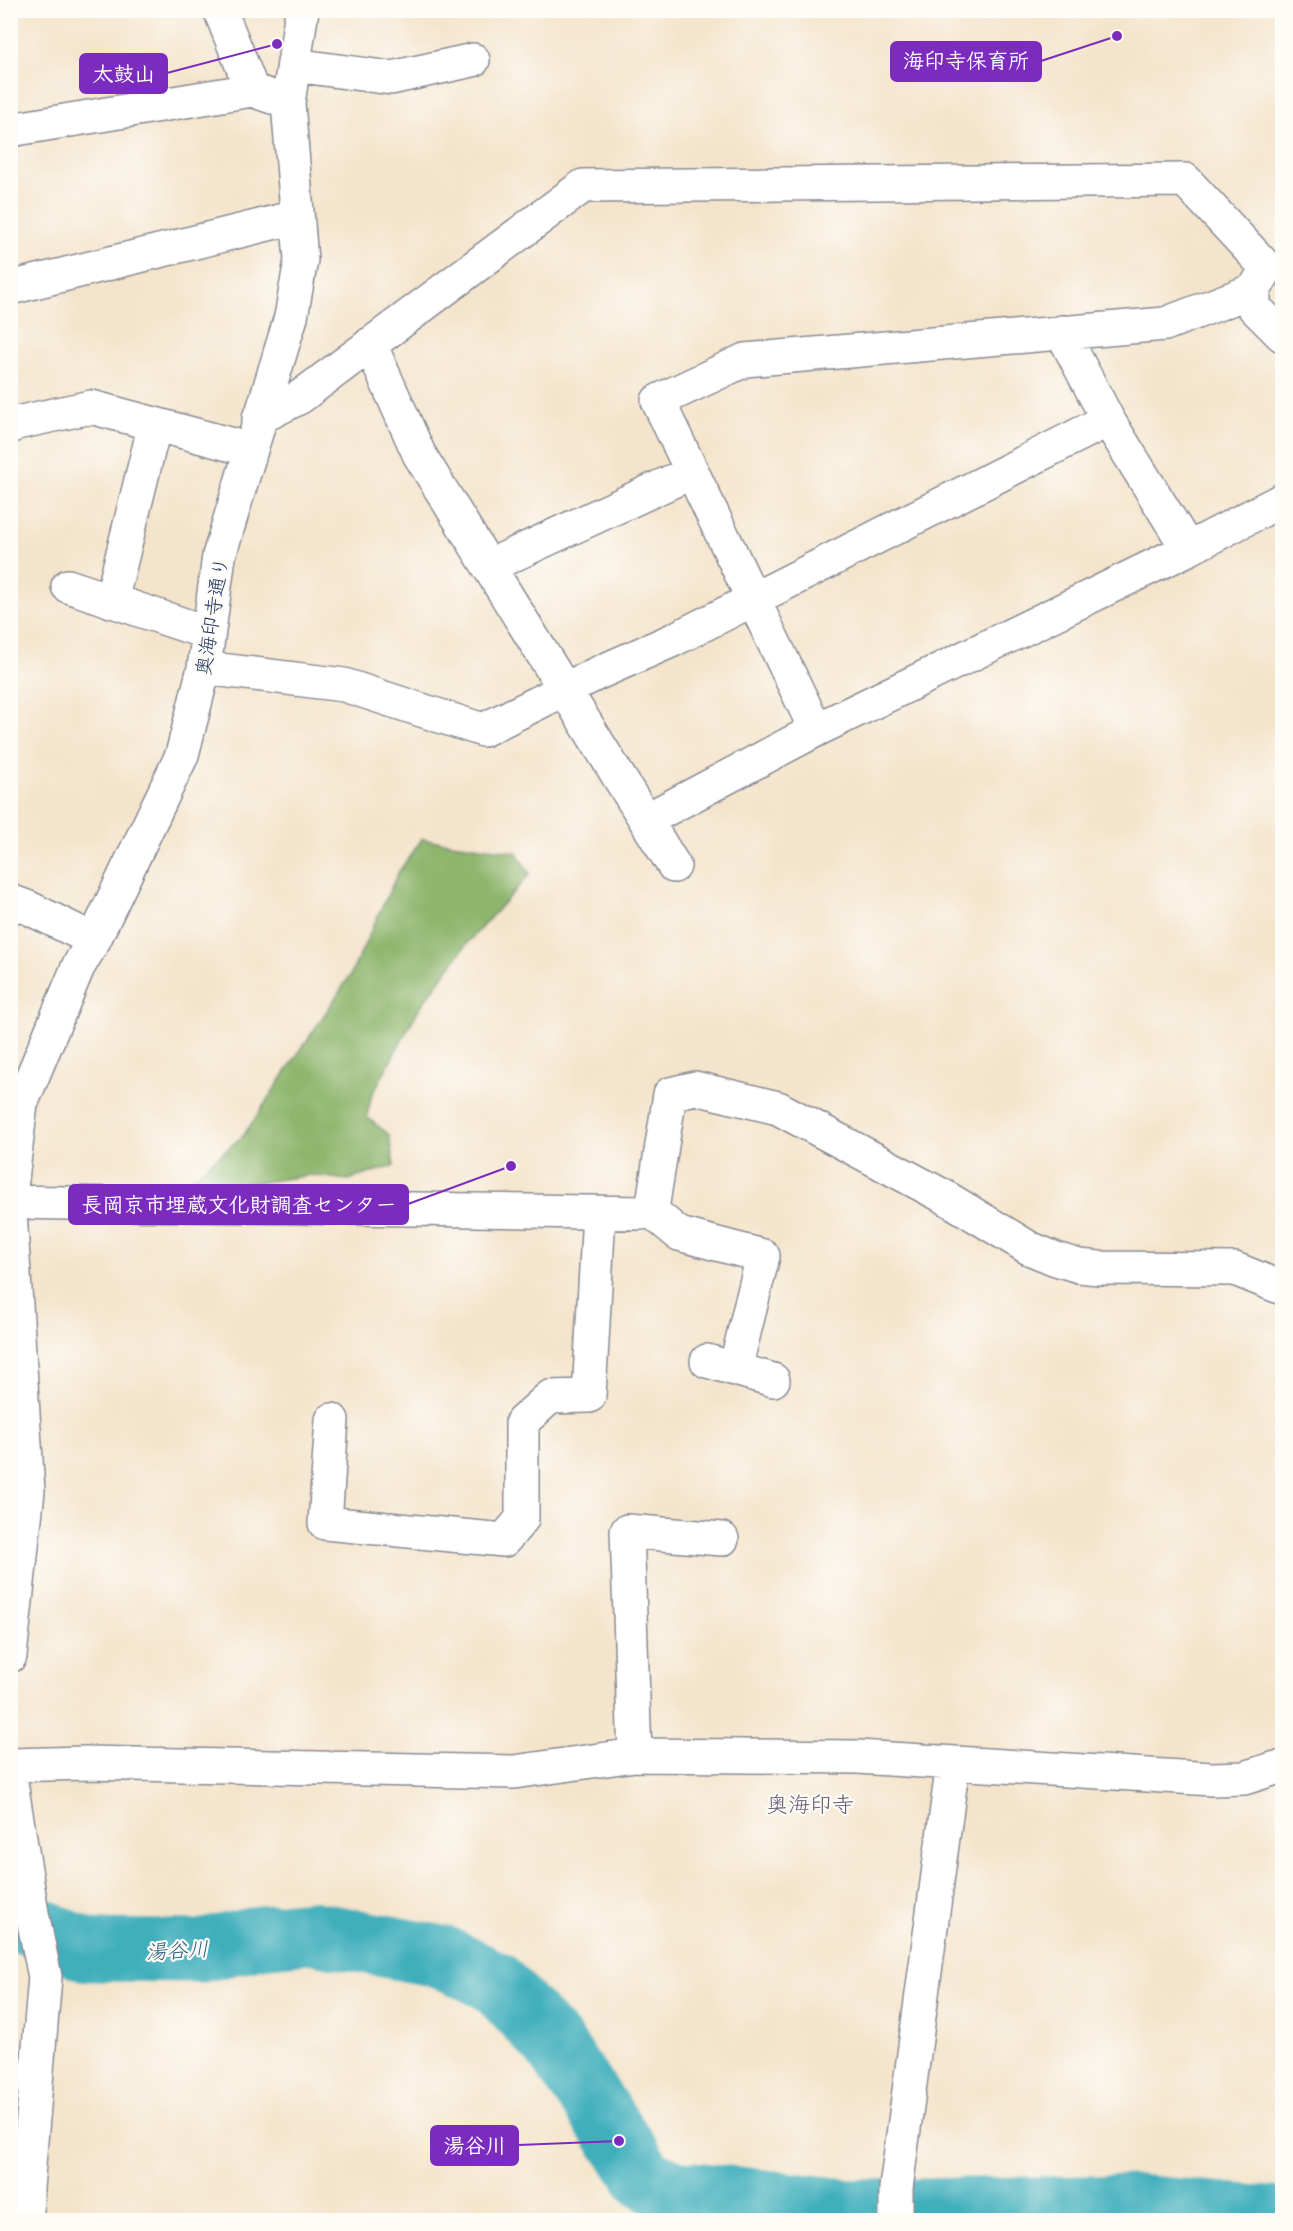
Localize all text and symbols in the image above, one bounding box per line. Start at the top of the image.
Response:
callout: 海印寺保育所 [891,42,1041,81]
text: 海印寺保育所 [903,46,1029,73]
callout: 太鼓山 [80,54,167,93]
text: 太鼓山 [93,59,156,86]
street label: 奥海印寺通り [189,555,233,677]
callout: 長岡京市埋蔵文化財調査センター [69,1185,408,1224]
text: 長岡京市埋蔵文化財調査センター [82,1190,397,1217]
district label: 奥海印寺 [766,1789,854,1818]
water label: 湯谷川 [145,1934,209,1964]
callout: 湯谷川 [431,2126,518,2165]
text: 湯谷川 [444,2131,507,2158]

